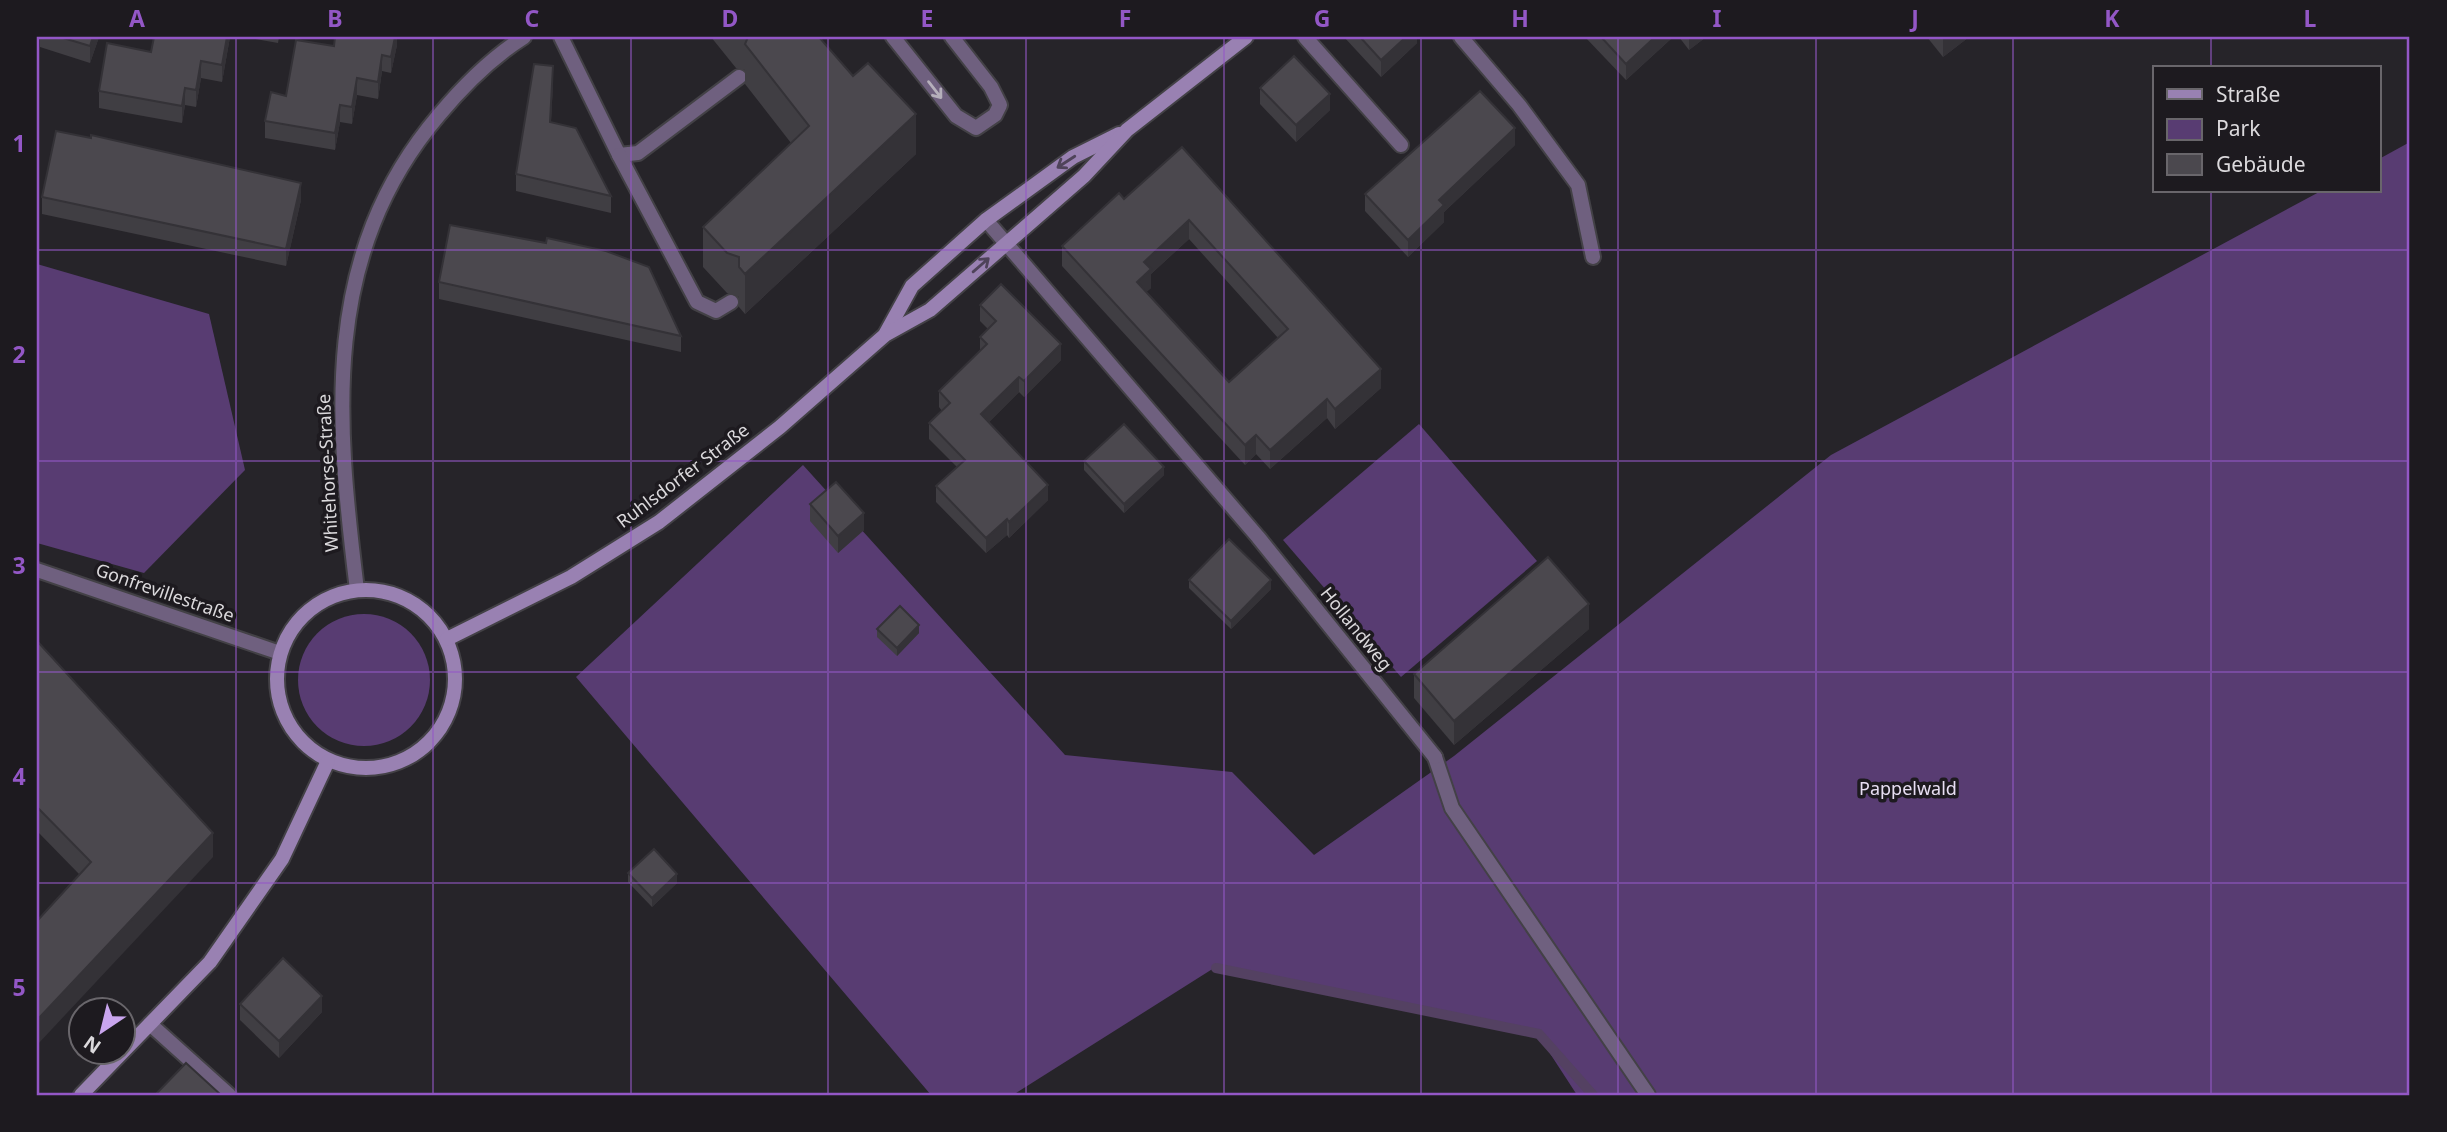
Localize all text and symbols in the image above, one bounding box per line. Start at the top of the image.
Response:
text: A [129,2,145,34]
text: B [327,2,343,34]
text: C [525,2,540,34]
text: D [722,2,738,34]
text: E [921,2,933,34]
text: F [1119,2,1131,34]
text: G [1314,2,1330,34]
text: H [1511,2,1529,34]
text: I [1713,2,1722,34]
text: J [1909,2,1919,34]
text: K [2104,2,2120,34]
text: L [2304,2,2317,34]
legend [2153,66,2380,192]
one-way arrow [928,80,943,99]
text: Straße [2216,80,2280,108]
text: Park [2216,114,2261,142]
text: 1 [12,127,26,159]
text: Gebäude [2216,150,2306,178]
one-way arrow [1057,154,1076,169]
one-way arrow [972,257,990,273]
text: 2 [12,338,26,370]
street label: Whitehorse-Straße [311,393,343,553]
street label: Ruhlsdorfer Straße [611,418,753,533]
text: 3 [12,549,26,581]
street label: Gonfrevillestraße [93,557,238,627]
street label: Hollandweg [1316,582,1398,675]
text: 4 [12,760,26,792]
park label: Pappelwald [1859,776,1957,800]
text: 5 [12,971,26,1003]
north arrow [66,996,136,1066]
text: N [78,1030,106,1060]

